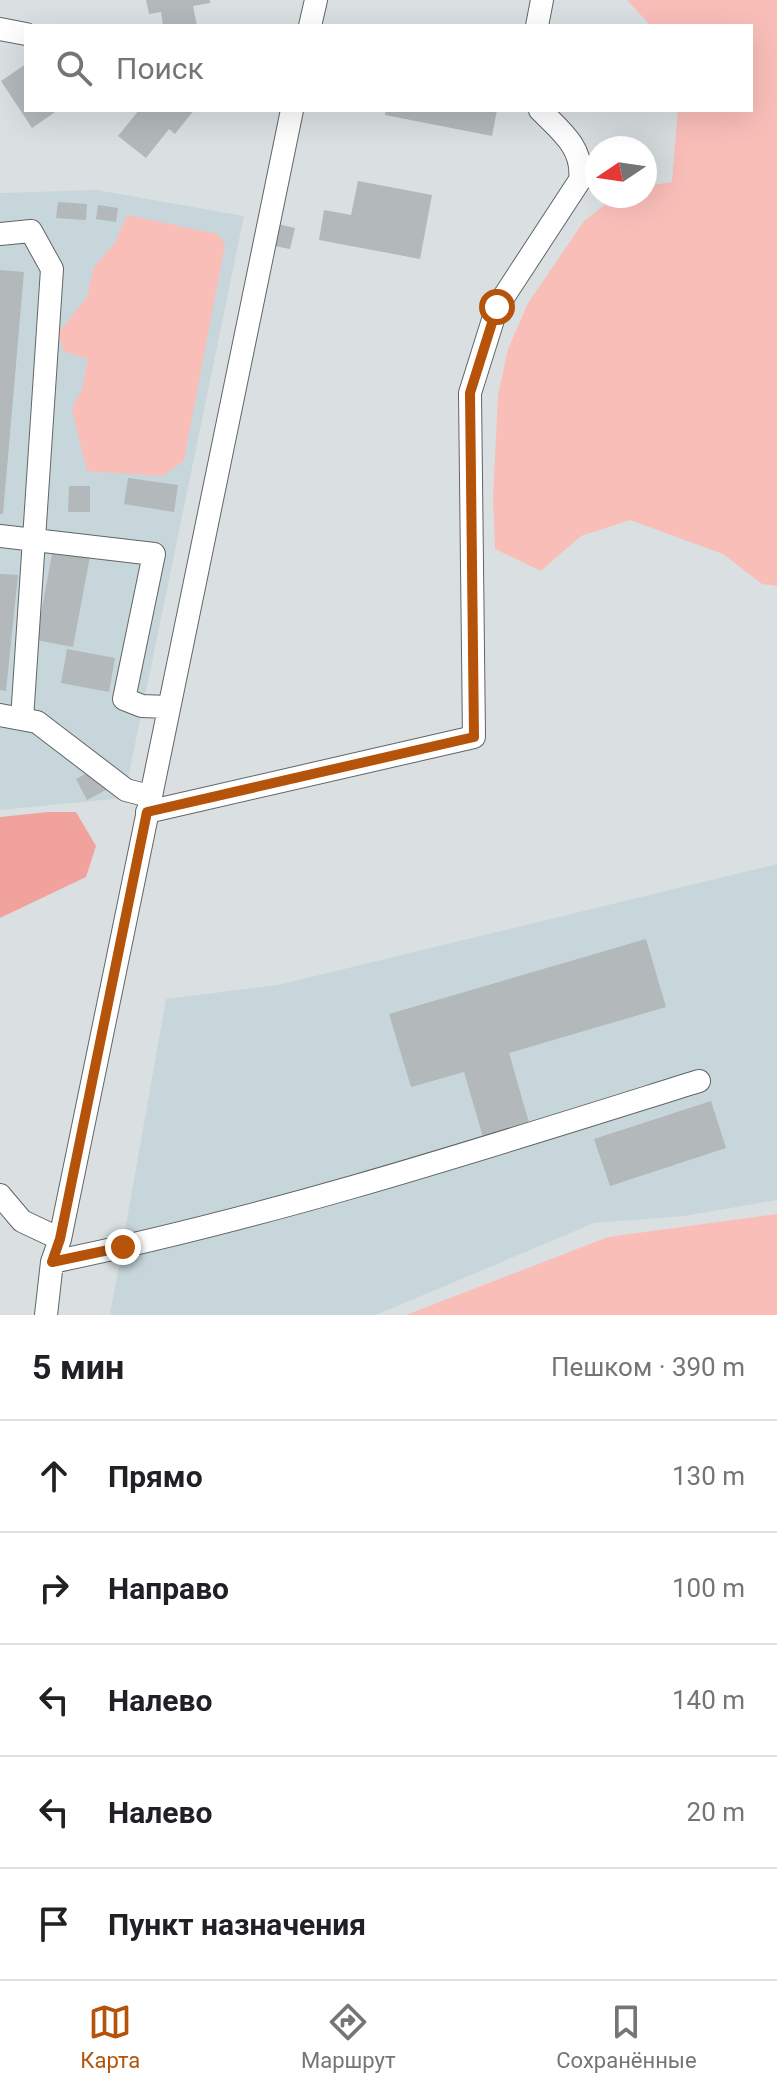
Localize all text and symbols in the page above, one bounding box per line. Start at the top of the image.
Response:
search box [24,24,753,112]
icon: search [52,46,96,90]
text: Поиск [116,51,204,86]
north arrow [585,136,657,208]
route start [479,289,515,325]
route end [105,1229,141,1265]
text: 5 мин [32,1347,124,1387]
text: Пешком · 390 m [551,1352,745,1382]
icon: ahead [32,1454,76,1498]
text: Прямо [108,1459,203,1494]
text: 130 m [672,1461,745,1491]
icon: right [32,1566,76,1610]
text: Направо [108,1571,229,1606]
text: 100 m [672,1573,745,1603]
icon: left [32,1678,76,1722]
text: Налево [108,1683,212,1718]
text: 140 m [672,1685,745,1715]
icon: left [32,1790,76,1834]
text: Налево [108,1795,212,1830]
text: 20 m [687,1797,745,1827]
icon: arrive [32,1902,76,1946]
text: Пункт назначения [108,1907,366,1942]
tab: Карта [80,2000,140,2073]
tab: Маршрут [301,2000,396,2073]
tab: Сохранённые [556,2000,697,2073]

